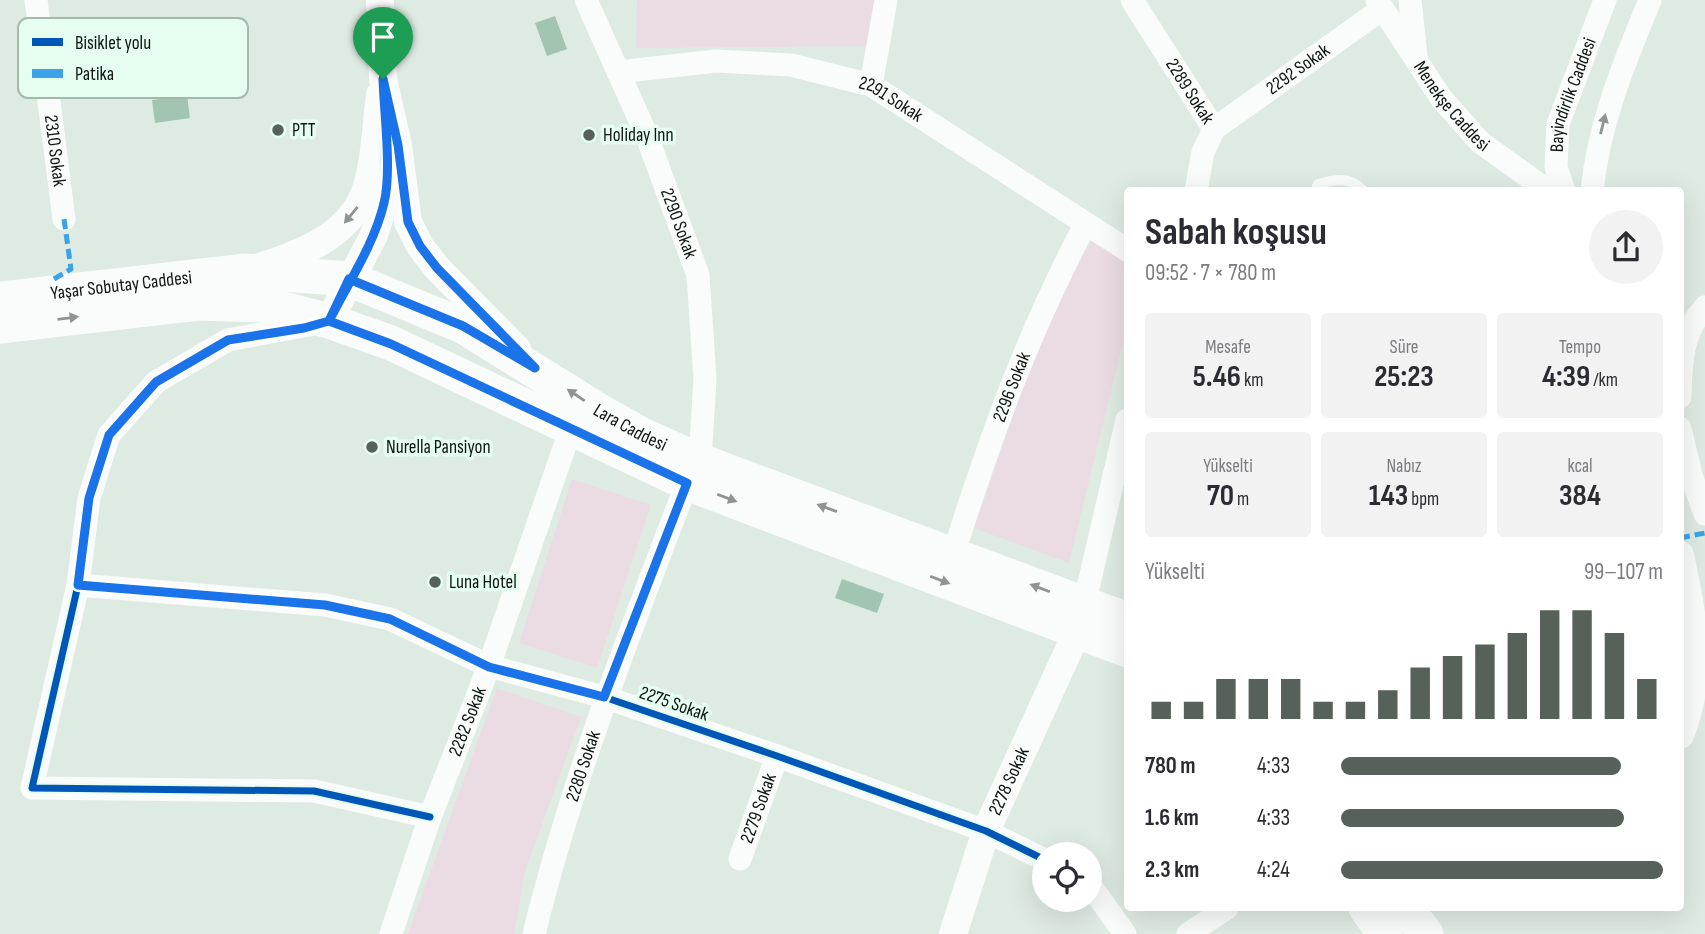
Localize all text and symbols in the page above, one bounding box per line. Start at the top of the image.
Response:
pin [353,7,413,79]
legend [18,18,248,98]
icon: arrive [364,18,402,56]
text: Bisiklet yolu [75,32,151,55]
street label: Bayindirlik Caddesi [1545,34,1601,153]
street label: 2292 Sokak [1261,38,1335,100]
street label: 2289 Sokak [1161,54,1220,129]
street label: Menekşe Caddesi [1409,57,1494,156]
text: Patika [75,63,114,86]
street label: 2291 Sokak [857,71,928,127]
one-way arrow [1598,113,1609,135]
street label: 2310 Sokak [39,114,71,189]
place label: PTT [292,119,316,142]
marker: PTT [270,122,286,138]
place label: Holiday Inn [603,124,674,147]
marker: Holiday Inn [581,127,597,143]
street label: 2290 Sokak [655,185,703,262]
one-way arrow [343,205,358,223]
text: Sabah koşusu [1145,210,1327,255]
button: share [1589,210,1663,284]
text: 09:52 · 7 × 780 m [1145,259,1276,287]
street label: Yaşar Sobutay Caddesi [49,266,193,305]
one-way arrow [57,312,79,323]
text: Mesafe [1205,336,1251,359]
text: Süre [1390,336,1418,359]
text: Tempo [1559,336,1601,359]
street label: 2296 Sokak [988,348,1036,425]
text: 5.46 [1193,359,1241,395]
text: 25:23 [1374,359,1434,395]
text: 4:39 [1542,359,1590,395]
text: km [1241,369,1263,392]
text: /km [1590,369,1618,392]
one-way arrow [566,389,585,402]
street label: Lara Caddesi [589,399,671,456]
place label: Nurella Pansiyon [386,436,491,459]
marker: Nurella Pansiyon [364,439,380,455]
text: Yükselti [1203,455,1253,478]
text: Nabız [1386,455,1422,478]
text: kcal [1567,455,1593,478]
text: 70 [1207,478,1234,514]
text: 143 [1369,478,1408,514]
text: 384 [1559,478,1601,514]
text: m [1234,488,1249,511]
text: bpm [1408,488,1439,511]
one-way arrow [717,493,738,504]
one-way arrow [816,503,837,514]
text: Yükselti [1145,558,1205,586]
text: 99–107 m [1584,558,1663,586]
place label: Luna Hotel [449,571,517,594]
marker: Luna Hotel [427,574,443,590]
one-way arrow [929,574,950,585]
one-way arrow [1029,582,1050,593]
street label: 2275 Sokak [636,681,712,727]
street label: 2282 Sokak [443,682,492,760]
street label: 2280 Sokak [561,727,606,804]
street label: 2278 Sokak [983,743,1035,819]
text: 780 m [1145,752,1196,780]
text: 4:33 [1257,752,1290,780]
street label: 2279 Sokak [735,769,782,846]
text: 1.6 km [1145,804,1199,832]
text: 4:33 [1257,804,1290,832]
map controls [1032,842,1102,912]
button: locate [1032,842,1102,912]
text: 2.3 km [1145,856,1199,884]
text: 4:24 [1257,856,1290,884]

